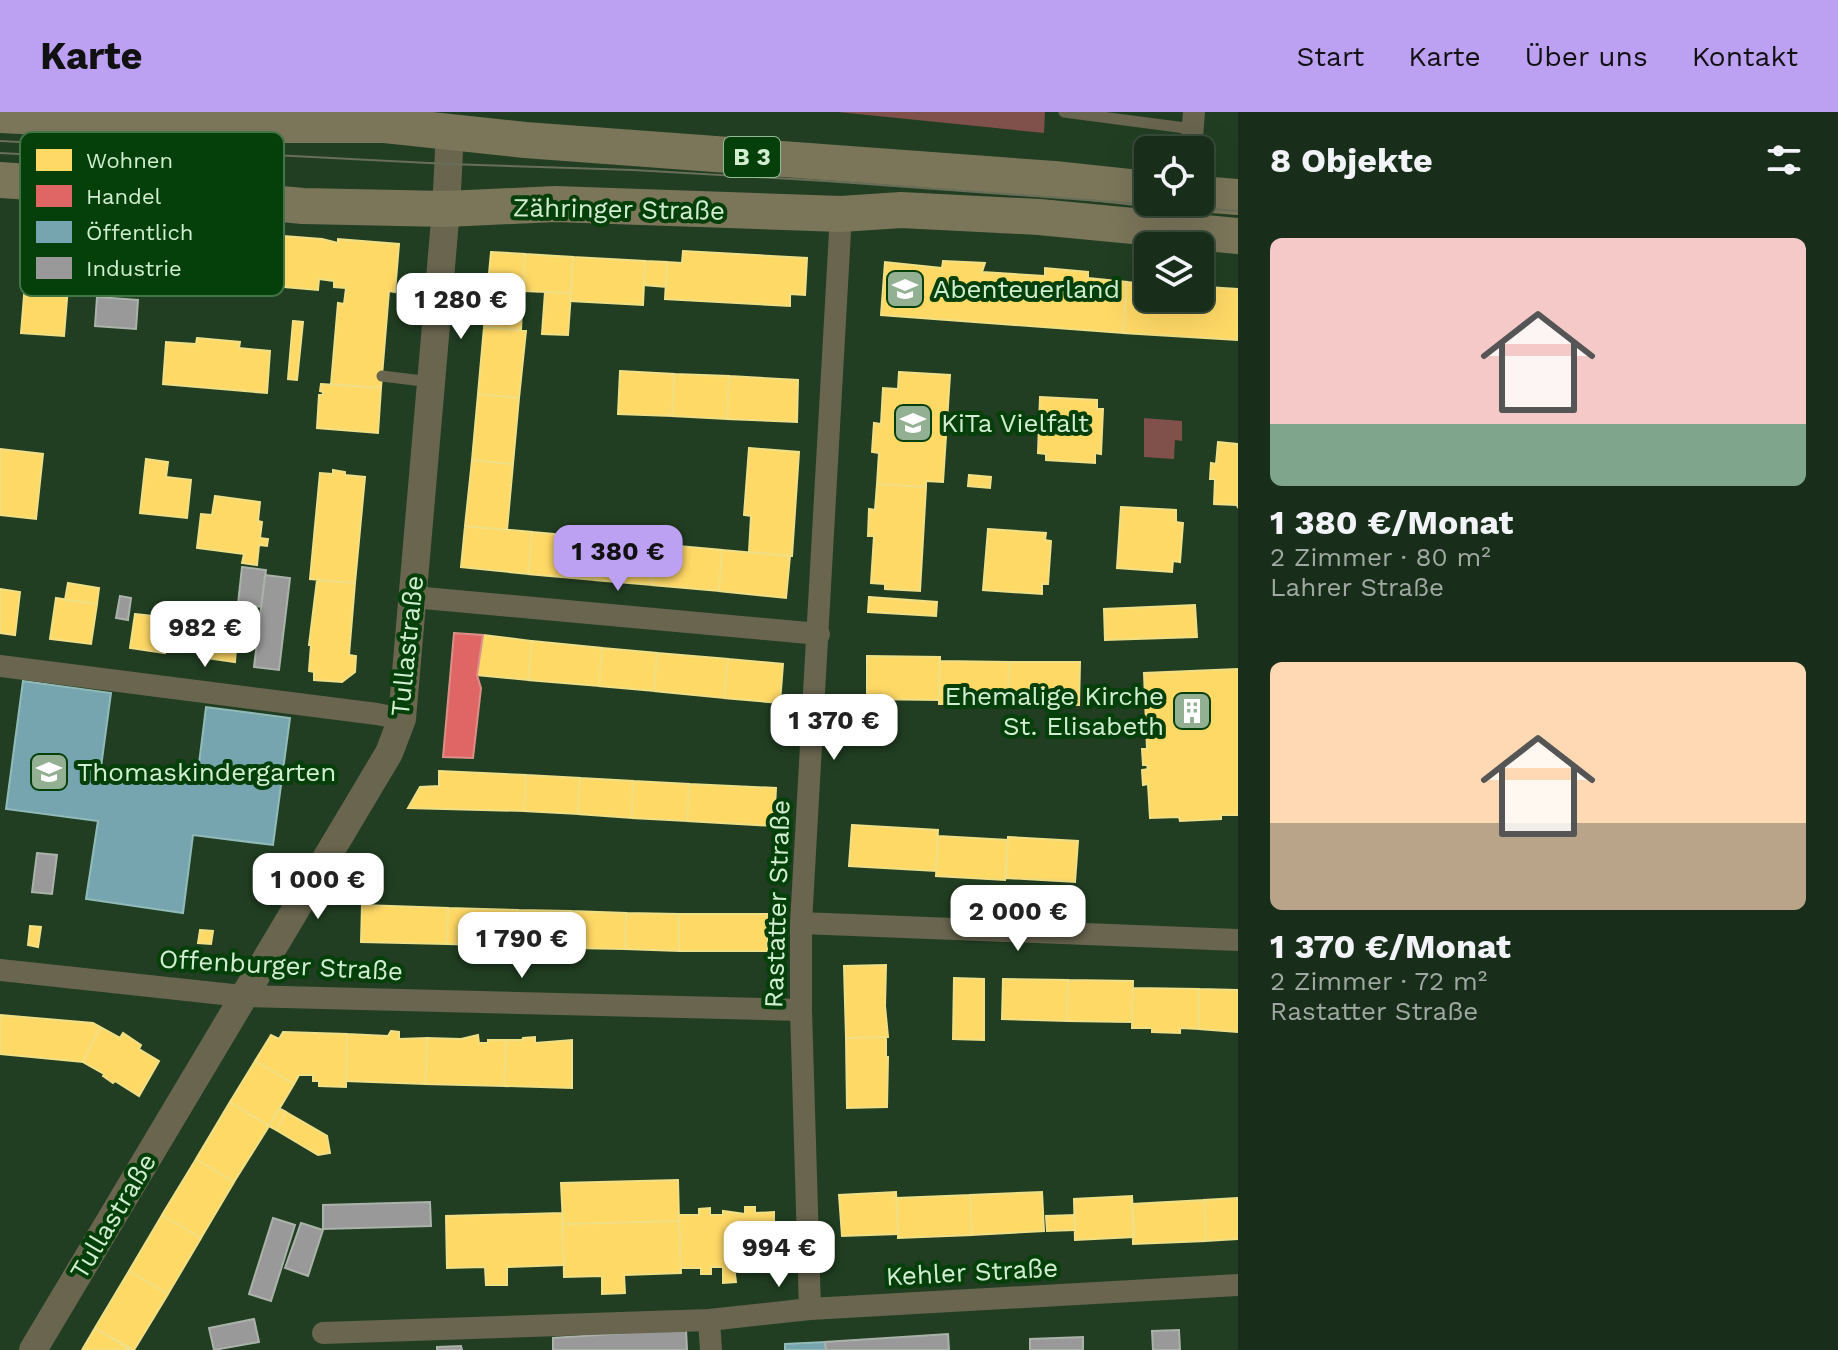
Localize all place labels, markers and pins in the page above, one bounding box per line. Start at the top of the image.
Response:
school or university icon: Abenteuerland [884,268,926,310]
pin: 1 280 € [387,273,535,341]
place label: Abenteuerland [933,274,1120,304]
school or university icon: KiTa Vielfalt [892,402,934,444]
place label: KiTa Vielfalt [941,408,1089,438]
pin: 1 380 € [544,525,692,593]
pin: 982 € [149,601,261,669]
place label: Ehemalige Kirche St. Elisabeth [944,681,1164,741]
building icon: Ehemalige Kirche St. Elisabeth [1171,690,1213,732]
pin: 1 370 € [760,694,908,762]
school or university icon: Thomaskindergarten [28,751,70,793]
place label: Thomaskindergarten [77,757,336,787]
pin: 1 000 € [244,853,392,921]
pin: 2 000 € [944,885,1092,953]
pin: 1 790 € [448,912,596,980]
pin: 994 € [723,1221,835,1289]

